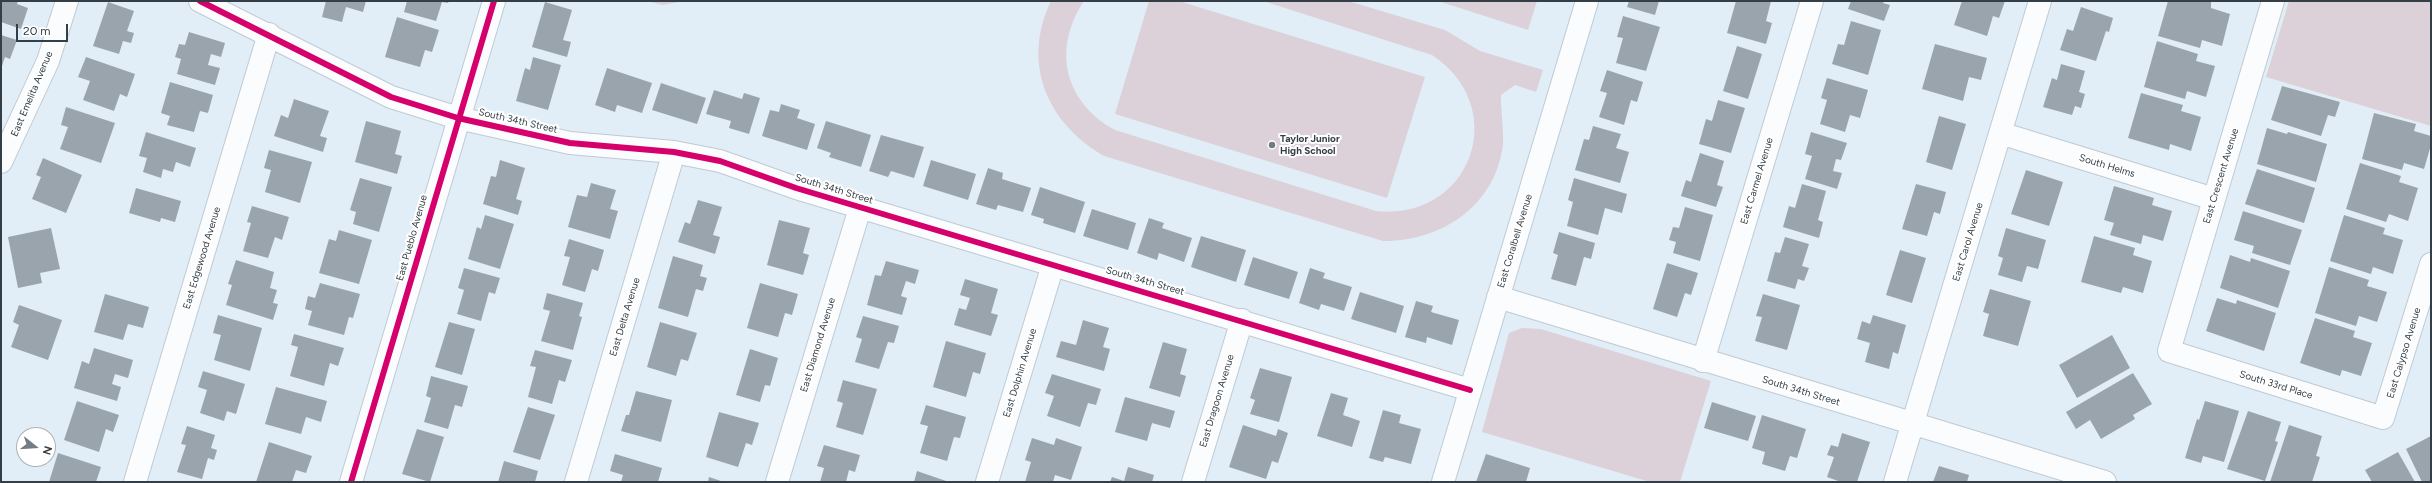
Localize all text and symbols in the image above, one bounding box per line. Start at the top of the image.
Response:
scale bar [18,16,70,42]
text: 20 m [23,24,51,38]
street label: East Emelita Avenue [9,50,55,138]
street label: South 34th Street [477,106,559,136]
street label: East Crescent Avenue [2201,127,2241,225]
place label: Taylor Junior High School [1280,133,1340,156]
street label: East Carmel Avenue [1738,136,1776,226]
marker: Taylor Junior High School [1267,140,1277,150]
street label: South Helms [2078,152,2136,180]
street label: South 34th Street [794,171,874,207]
street label: East Coralbell Avenue [1495,193,1535,289]
street label: East Pueblo Avenue [394,194,430,282]
street label: East Carol Avenue [1950,201,1986,283]
street label: East Edgewood Avenue [181,205,223,311]
street label: South 34th Street [1104,264,1186,298]
street label: East Delta Avenue [607,276,643,358]
street label: East Diamond Avenue [798,296,838,394]
street label: East Calypso Avenue [2384,306,2424,400]
street label: East Dolphin Avenue [1001,327,1039,419]
street label: East Dragoon Avenue [1197,353,1237,449]
street label: South 33rd Place [2238,368,2314,402]
street label: South 34th Street [1761,373,1841,409]
north arrow [16,427,56,467]
text: N [40,444,54,456]

